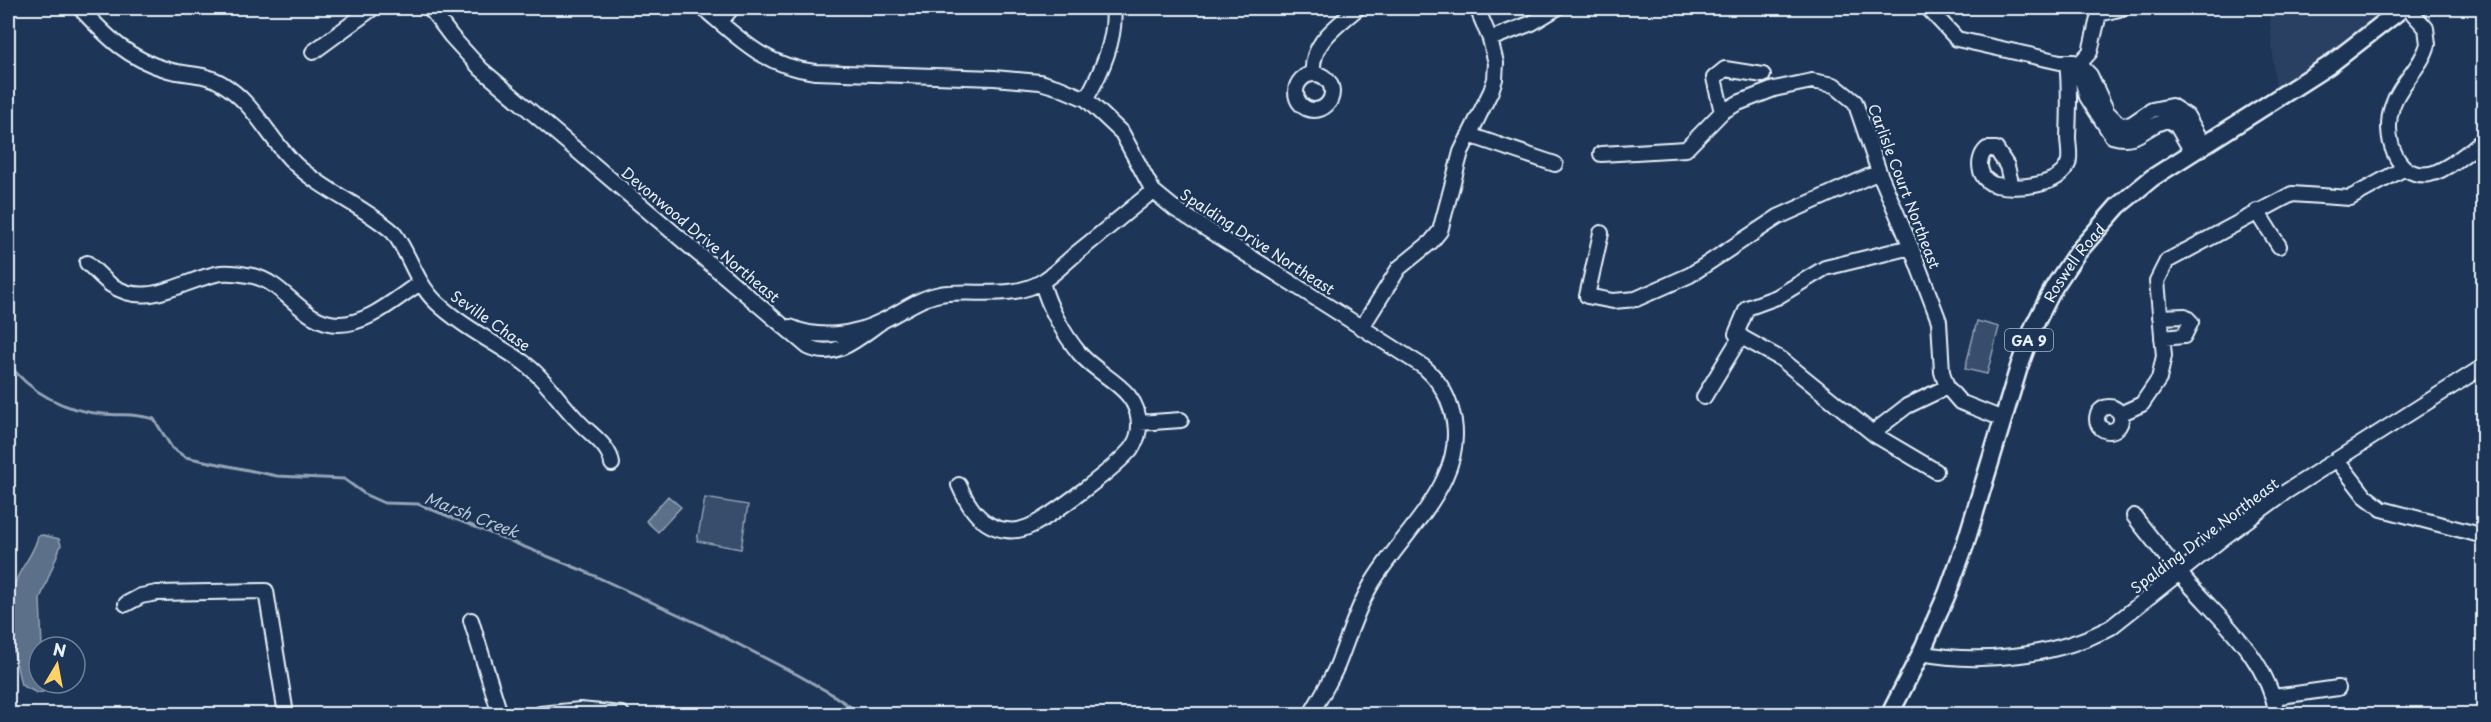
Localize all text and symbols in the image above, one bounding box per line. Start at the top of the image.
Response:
street label: Carlisle Court Northeast [1863,100,1947,272]
street label: Devonwood Drive Northeast [617,161,785,307]
street label: Spalding Drive Northeast [1176,182,1340,300]
street label: Roswell Road [2037,218,2110,306]
street label: Seville Chase [446,284,536,356]
road number: GA 9 [2005,329,2053,351]
street label: Spalding Drive Northeast [2125,472,2283,598]
water label: Marsh Creek [421,485,524,543]
north arrow [27,635,87,695]
text: N [51,636,68,662]

